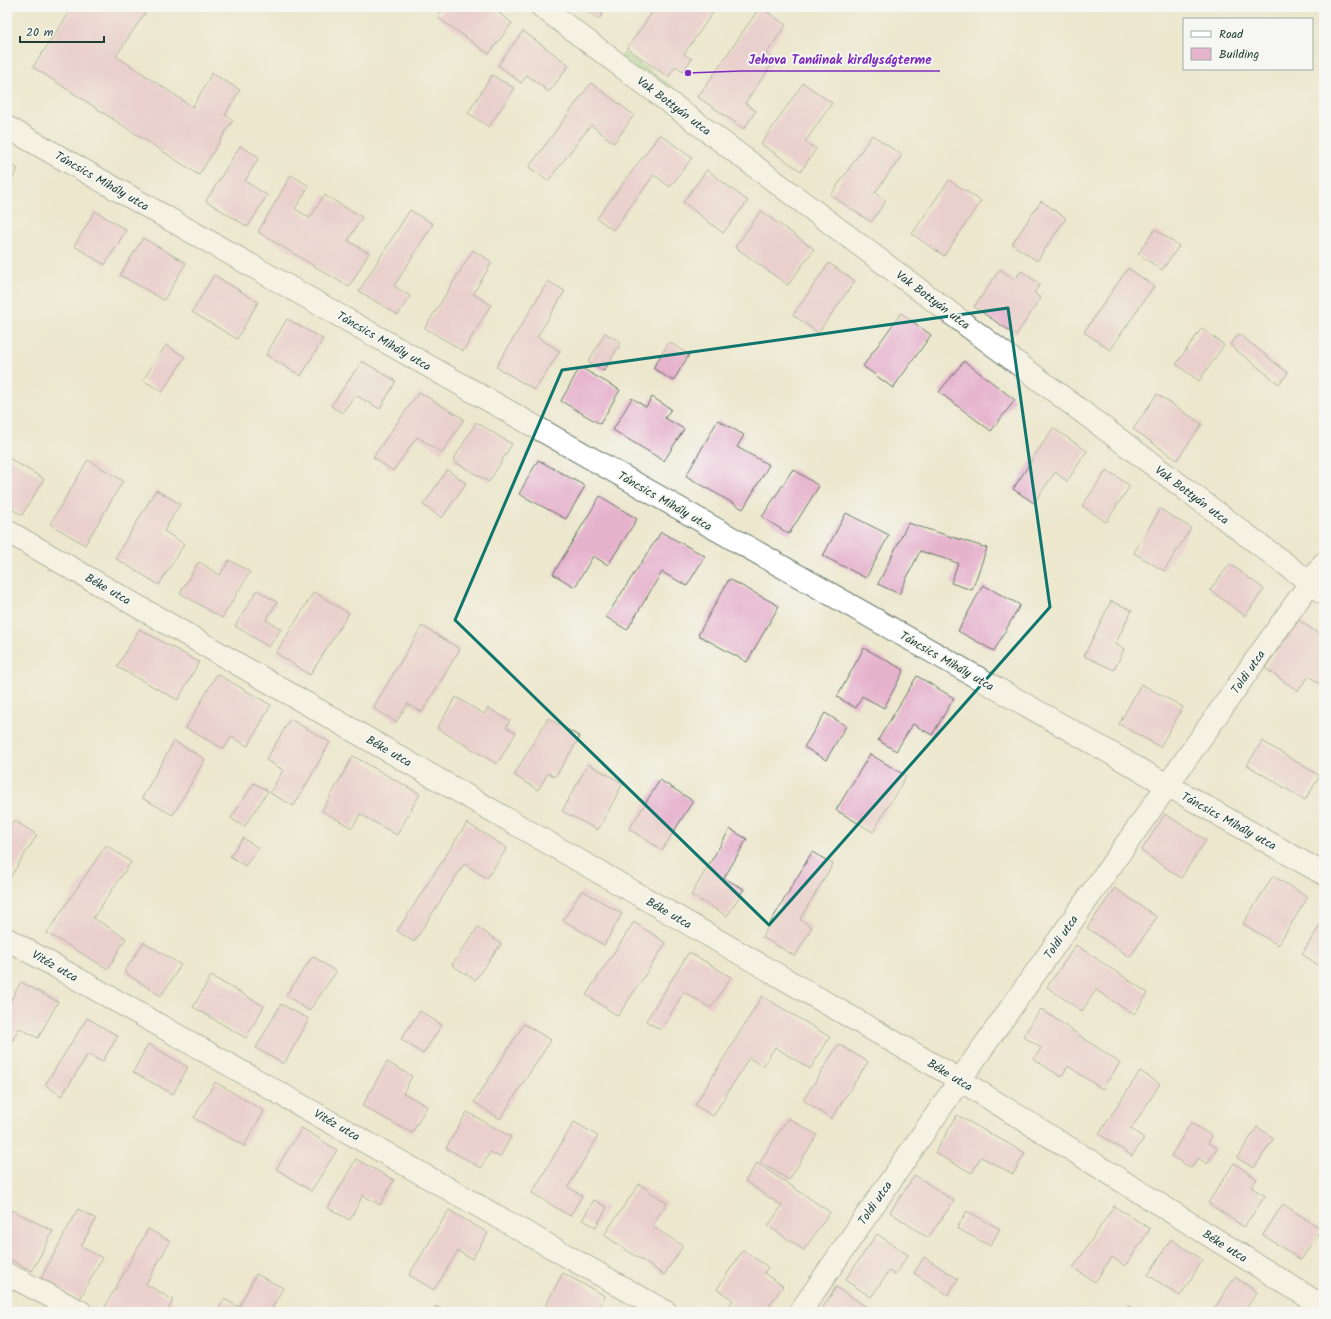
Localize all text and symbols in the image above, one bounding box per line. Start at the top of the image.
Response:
scale bar [20,18,104,44]
legend [1183,18,1313,70]
text: 20 m [26,23,54,42]
text: Road [1219,25,1244,44]
text: Building [1219,45,1259,64]
callout: Jehova Tanúinak királyságterme [741,46,940,71]
text: Jehova Tanúinak királyságterme [748,50,932,71]
street label: Vak Bottyán utca [633,72,715,141]
street label: Táncsics Mihály utca [51,147,153,216]
street label: Vak Bottyán utca [892,266,974,335]
street label: Táncsics Mihály utca [333,307,435,376]
street label: Vak Bottyán utca [1151,461,1233,530]
street label: Táncsics Mihály utca [614,467,716,536]
street label: Béke utca [81,569,135,610]
street label: Táncsics Mihály utca [896,627,998,696]
street label: Toldi utca [1226,646,1271,698]
street label: Béke utca [362,731,416,772]
street label: Táncsics Mihály utca [1178,787,1280,856]
street label: Béke utca [642,893,696,934]
street label: Toldi utca [1039,911,1084,963]
street label: Vitéz utca [28,946,82,987]
street label: Béke utca [923,1054,976,1097]
street label: Vitéz utca [310,1105,364,1146]
street label: Toldi utca [853,1177,898,1229]
street label: Béke utca [1198,1225,1251,1268]

